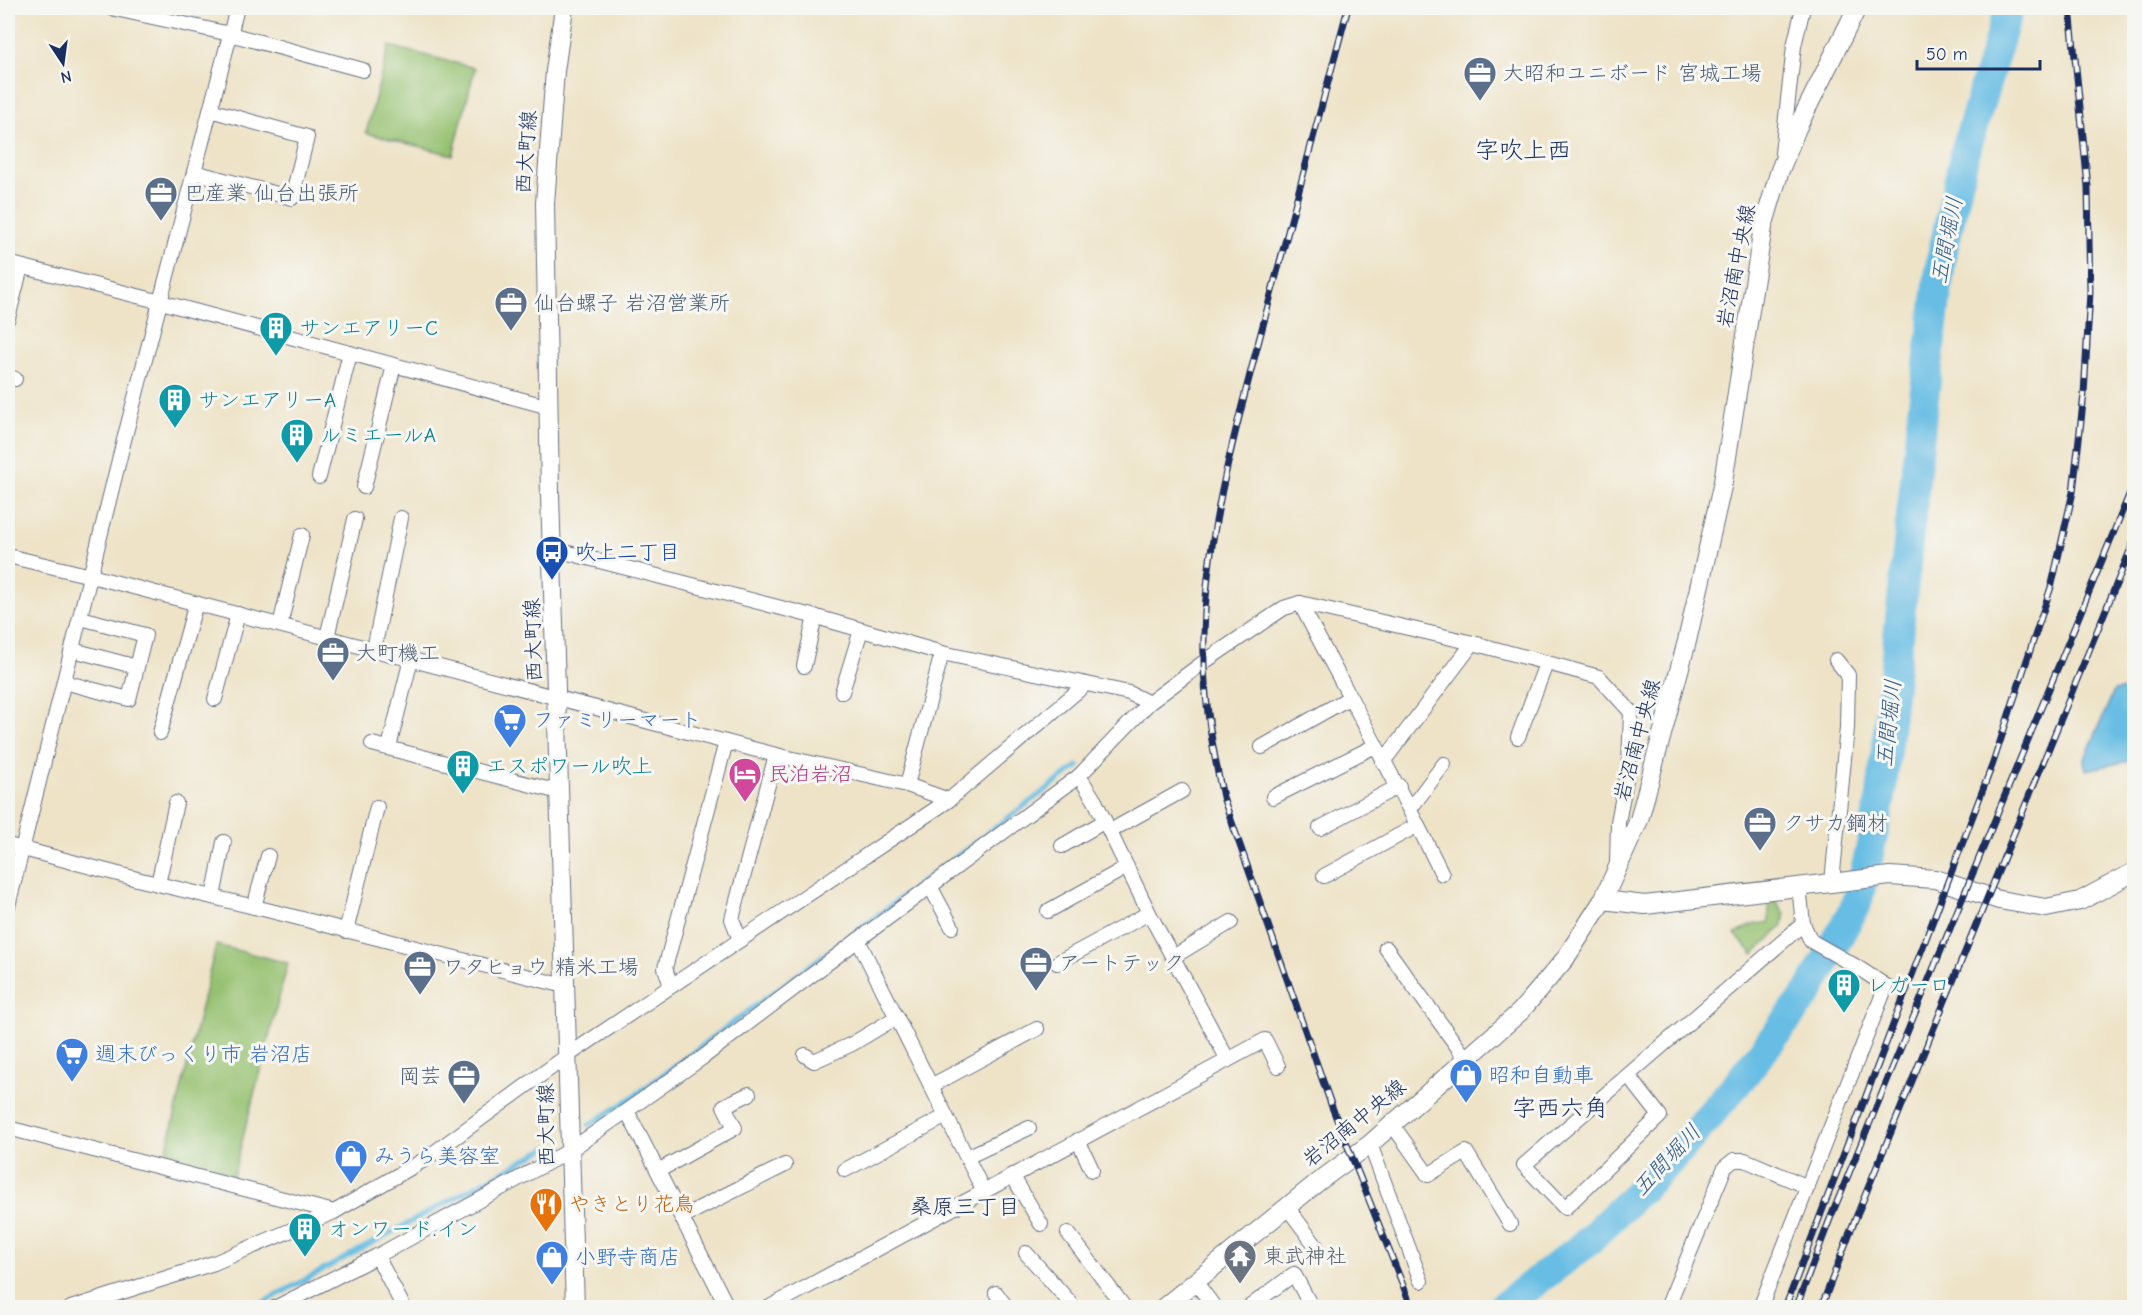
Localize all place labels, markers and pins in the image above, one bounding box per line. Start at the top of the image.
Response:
office icon: 大昭和ユニボード 宮城工場 [1462,55,1498,102]
place label: 大昭和ユニボード 宮城工場 [1503,61,1762,85]
office icon: 巴産業 仙台出張所 [143,175,179,222]
place label: 巴産業 仙台出張所 [184,181,359,205]
office icon: 仙台螺子 岩沼営業所 [493,285,529,332]
place label: 仙台螺子 岩沼営業所 [534,291,730,315]
building icon: サンエアリーC [258,310,294,357]
place label: サンエアリーC [299,316,438,340]
building icon: サンエアリーA [157,382,193,429]
place label: サンエアリーA [198,388,336,412]
building icon: ルミエールA [279,417,315,464]
place label: ルミエールA [320,423,436,447]
bus stop icon: 吹上二丁目 [534,534,570,581]
place label: 吹上二丁目 [575,540,680,564]
office icon: 大町機工 [315,635,351,682]
place label: 大町機工 [356,641,440,665]
supermarket icon: ファミリーマート [492,702,528,749]
place label: ファミリーマート [533,708,701,732]
building icon: エスポワール吹上 [445,748,481,795]
place label: エスポワール吹上 [486,754,653,778]
hotel icon: 民泊岩沼 [727,756,763,803]
place label: 民泊岩沼 [768,762,852,786]
office icon: クサカ鋼材 [1742,805,1778,852]
place label: クサカ鋼材 [1783,811,1888,835]
office icon: アートテック [1018,945,1054,992]
office icon: ワタヒョウ 精米工場 [402,949,438,996]
place label: アートテック [1059,951,1184,975]
place label: ワタヒョウ 精米工場 [443,955,639,979]
building icon: レガーロ [1826,967,1862,1014]
place label: レガーロ [1867,973,1950,997]
supermarket icon: 週末びっくり市 岩沼店 [54,1036,90,1083]
place label: 週末びっくり市 岩沼店 [95,1042,312,1066]
shop icon: 昭和自動車 [1448,1057,1484,1104]
office icon: 岡芸 [446,1058,482,1105]
place label: 昭和自動車 [1489,1063,1594,1087]
place label: 岡芸 [399,1064,441,1088]
shop icon: みうら美容室 [333,1138,369,1185]
place label: みうら美容室 [374,1144,500,1168]
restaurant icon: やきとり花鳥 [528,1186,564,1233]
place label: やきとり花鳥 [569,1192,695,1216]
building icon: オンワード.イン [287,1211,323,1258]
place label: オンワード.イン [328,1217,478,1241]
temple icon: 東武神社 [1222,1238,1258,1285]
shop icon: 小野寺商店 [534,1239,570,1286]
place label: 東武神社 [1263,1244,1347,1268]
place label: 小野寺商店 [575,1245,680,1269]

